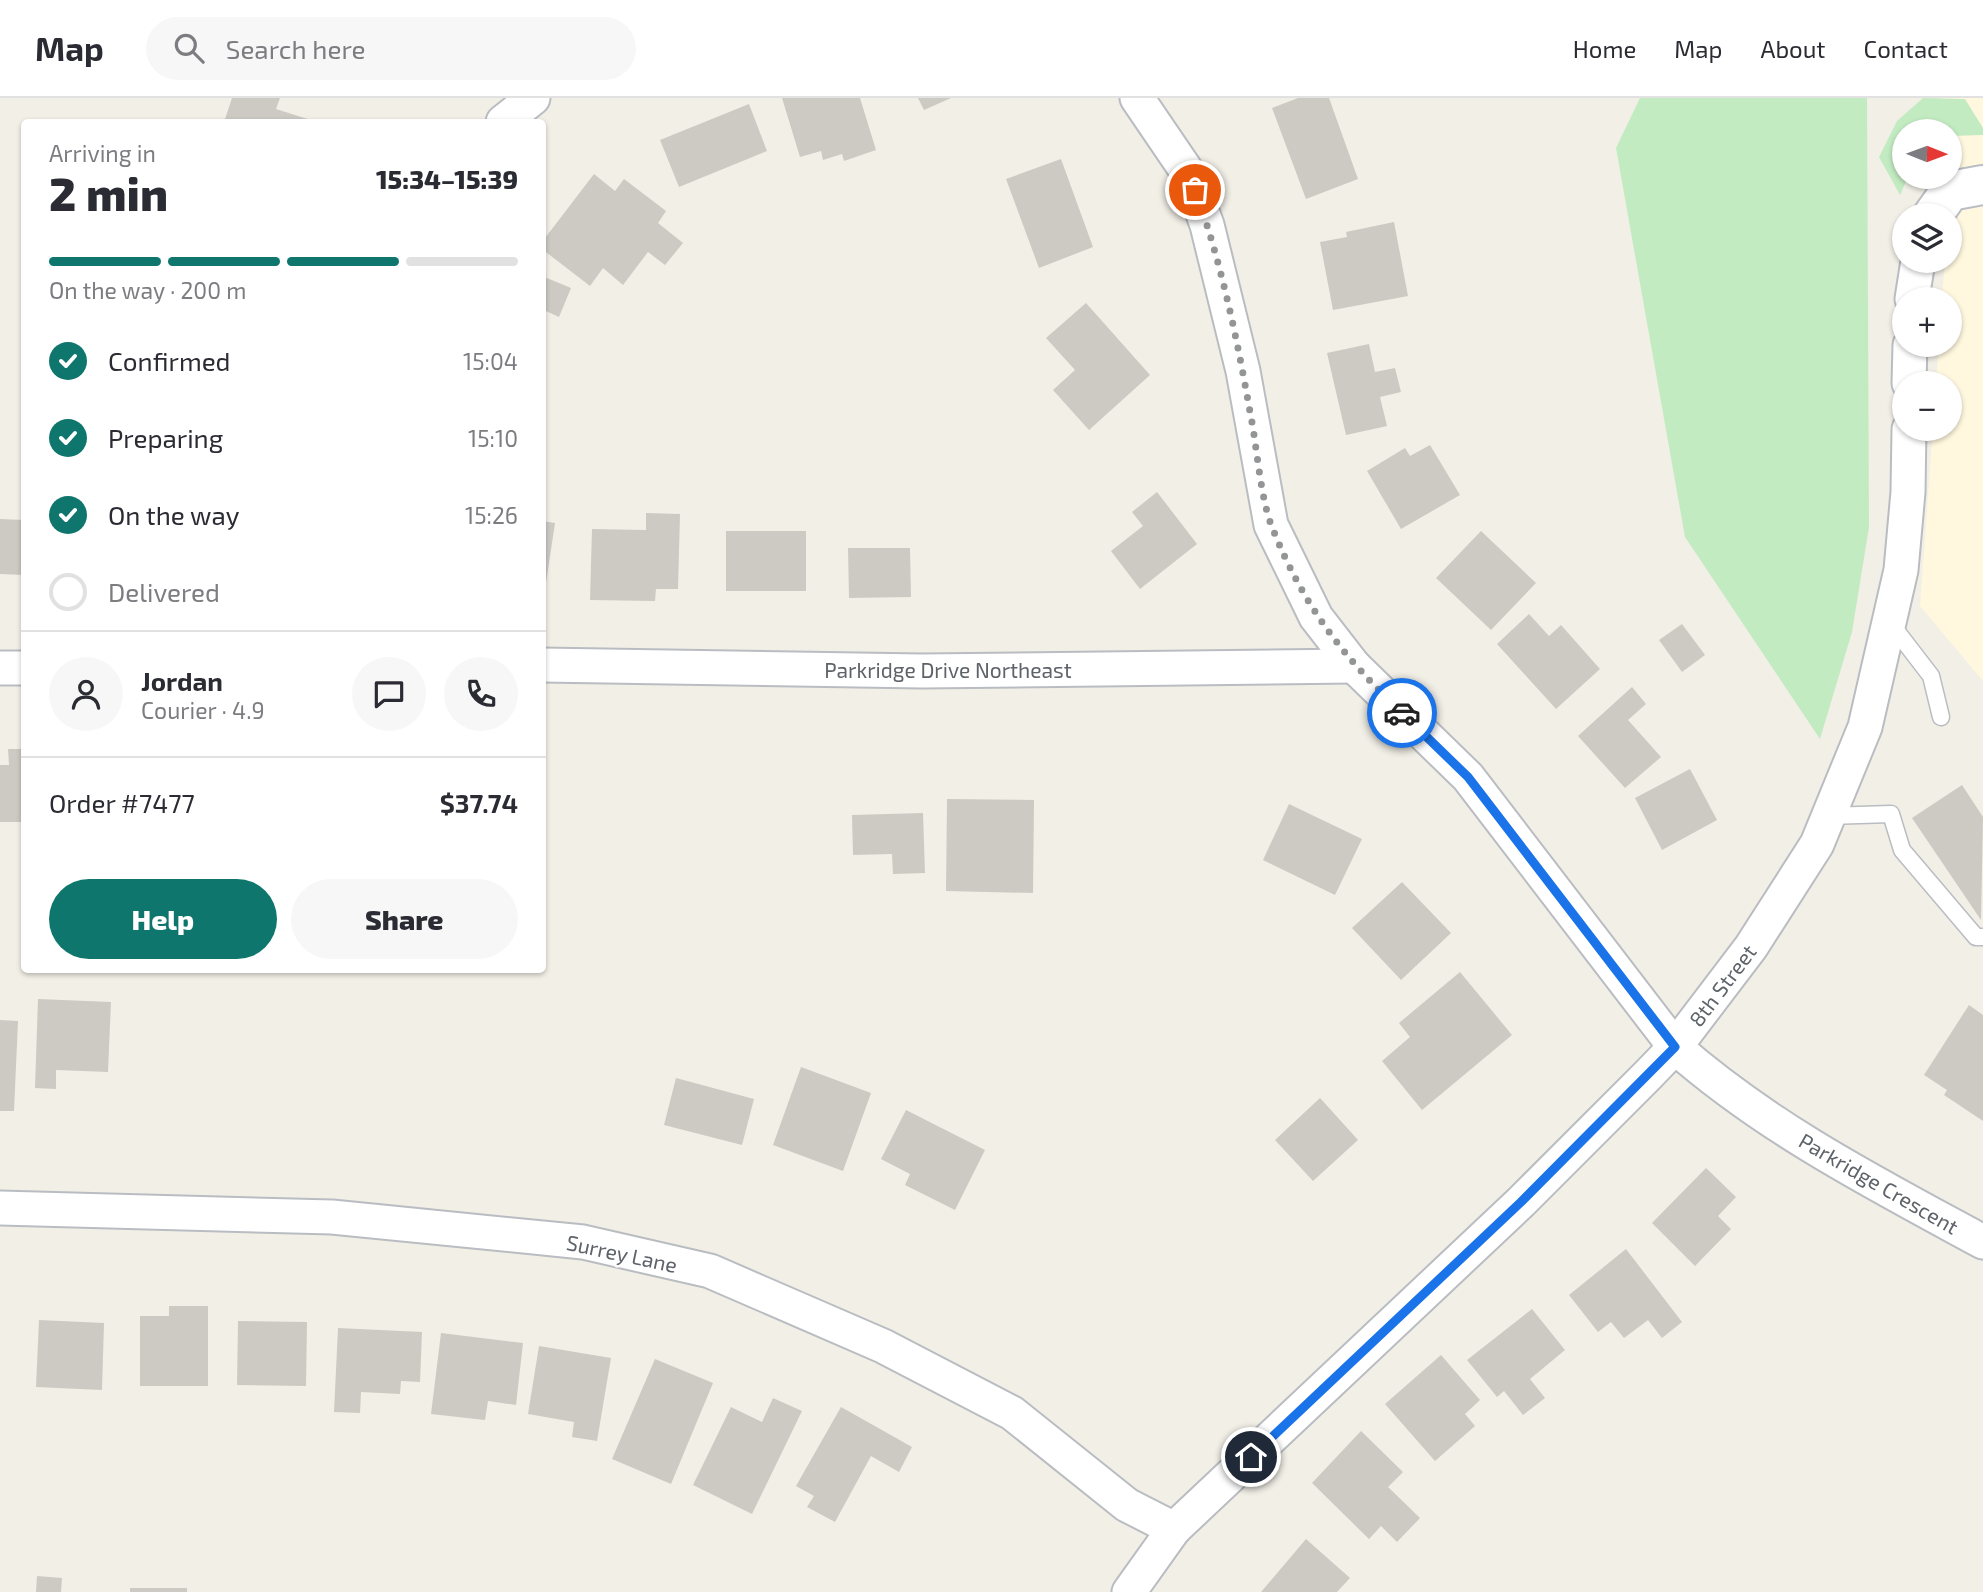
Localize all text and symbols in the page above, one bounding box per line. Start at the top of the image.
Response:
search box [146,17,636,80]
text: Map [35,28,104,68]
icon: search [170,29,208,67]
text: Search here [226,33,365,64]
text: Home [1573,34,1636,63]
text: Map [1674,34,1722,63]
text: About [1760,34,1826,63]
text: Contact [1864,34,1948,63]
north arrow [1892,119,1962,189]
map controls [1892,119,1962,441]
text: Arriving in [49,139,156,167]
pin [1165,160,1225,220]
text: 15:34–15:39 [376,163,518,194]
text: 2 min [49,165,168,220]
icon: bag [1176,171,1214,209]
button: layers [1892,203,1962,273]
text: On the way · 200 m [49,276,246,304]
button: + [1892,287,1962,357]
icon: check [49,342,87,380]
text: Confirmed [108,345,231,376]
text: 15:04 [463,347,518,375]
button: − [1892,371,1962,441]
icon: check [49,419,87,457]
text: Preparing [108,422,223,453]
text: 15:10 [468,424,518,452]
icon: check [49,496,87,534]
text: On the way [108,499,239,530]
text: 15:26 [465,501,518,529]
text: Delivered [108,576,220,607]
button: person [49,657,123,731]
button: chat [352,657,426,731]
button: phone [444,657,518,731]
street label: Parkridge Drive Northeast [824,657,1072,682]
text: Jordan [141,665,223,696]
courier [1367,678,1437,748]
icon: car [1383,694,1421,732]
text: Courier · 4.9 [141,696,265,724]
text: Order #7477 [49,787,195,818]
text: $37.74 [440,787,518,818]
button: Help [49,879,277,959]
button: Share [291,879,518,959]
street label: 8th Street [1683,939,1761,1031]
street label: Parkridge Crescent [1795,1127,1963,1239]
street label: Surrey Lane [564,1229,680,1277]
pin [1221,1427,1281,1487]
icon: home [1232,1438,1270,1476]

